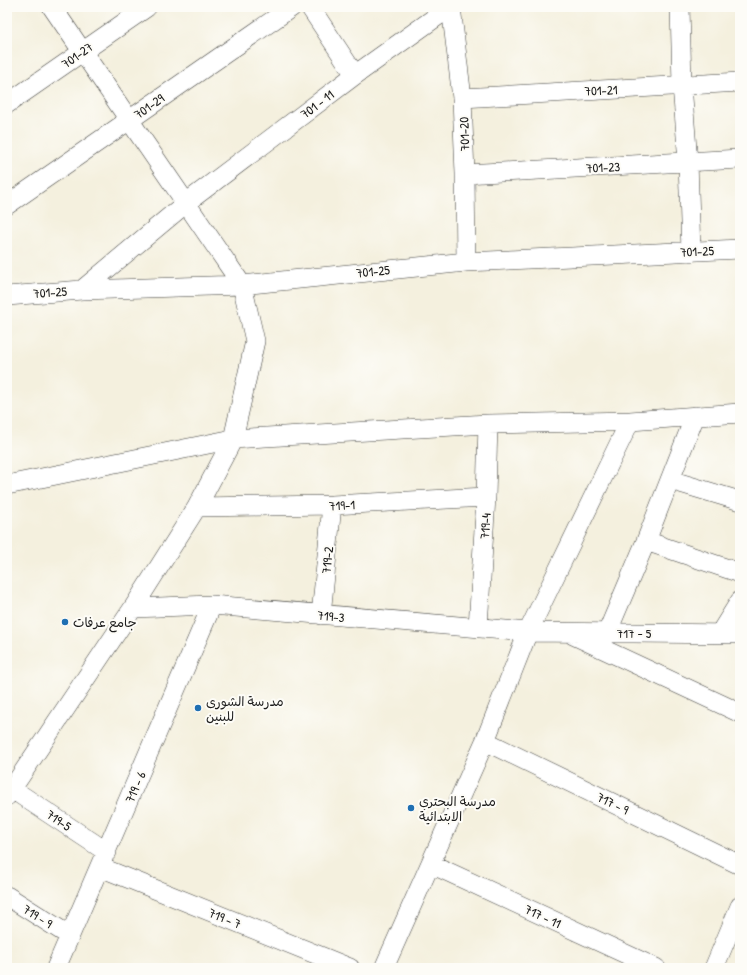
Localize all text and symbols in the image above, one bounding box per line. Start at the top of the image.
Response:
street label: 701-27 [58,38,96,72]
street label: 701-21 [584,80,618,100]
street label: 701 - 11 [297,85,338,123]
street label: 701-29 [130,89,168,123]
street label: 701-20 [454,116,474,151]
street label: 701-23 [585,157,621,177]
street label: 701-25 [680,241,715,261]
street label: 701-25 [355,260,391,282]
street label: 701-25 [32,282,68,302]
street label: 719-1 [329,495,356,515]
street label: 719-4 [475,512,495,540]
street label: 719-2 [317,546,337,574]
street label: 719-3 [317,606,345,626]
place label: جامع عرفات [73,613,137,633]
marker: جامع عرفات [60,617,70,627]
street label: 717 - 5 [617,624,652,642]
place label: مدرسة الشورى للبنين [206,692,284,725]
marker: مدرسة الشورى للبنين [193,703,203,713]
street label: 719 - 6 [120,769,150,805]
street label: 717 - 9 [594,788,632,819]
place label: مدرسة البحتري الابتدائية [419,792,496,825]
marker: مدرسة البحتري الابتدائية [406,803,416,813]
street label: 719-5 [43,805,76,835]
street label: 719 - 9 [20,900,56,932]
street label: 717 - 11 [522,900,564,932]
street label: 719 - 7 [206,903,244,933]

